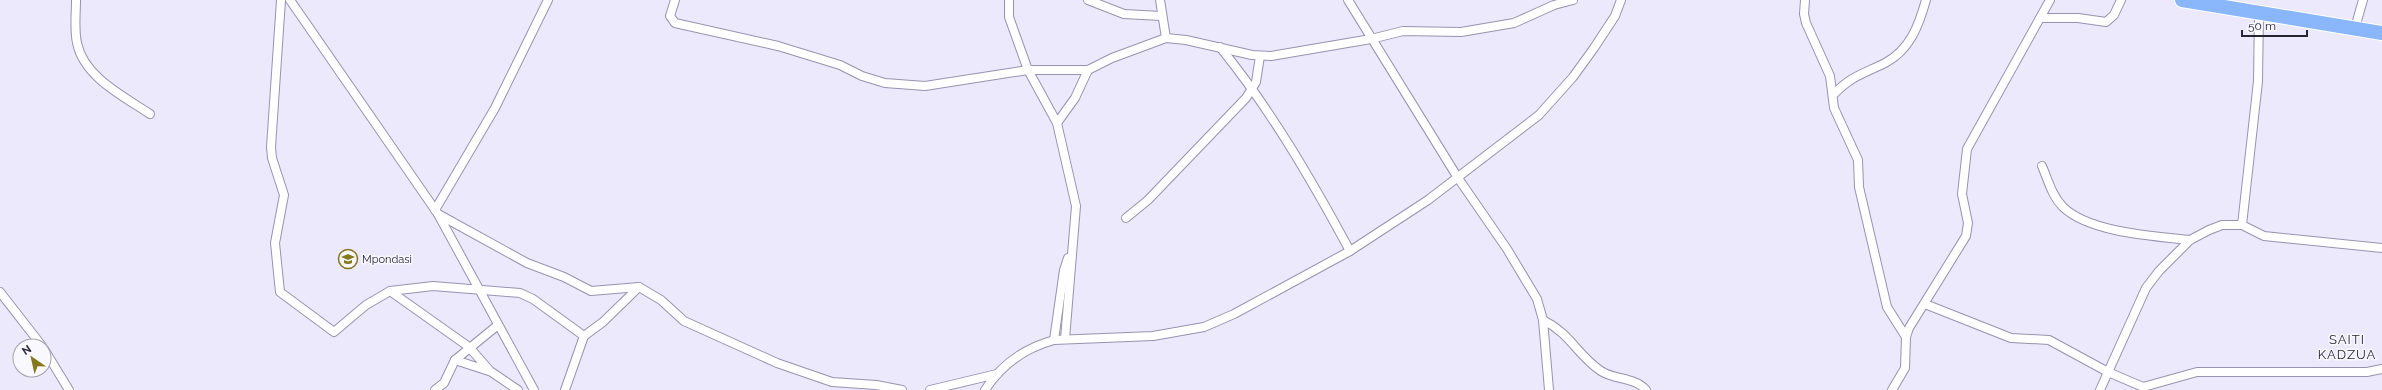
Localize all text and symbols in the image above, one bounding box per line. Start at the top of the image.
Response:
scale bar [2242,12,2307,38]
text: 50 m [2248,19,2276,33]
school or university icon: Mpondasi [337,248,359,270]
place label: Mpondasi [362,253,412,266]
district label: SAITI KADZUA [2318,332,2376,362]
north arrow [12,338,52,378]
text: N [20,342,34,358]

